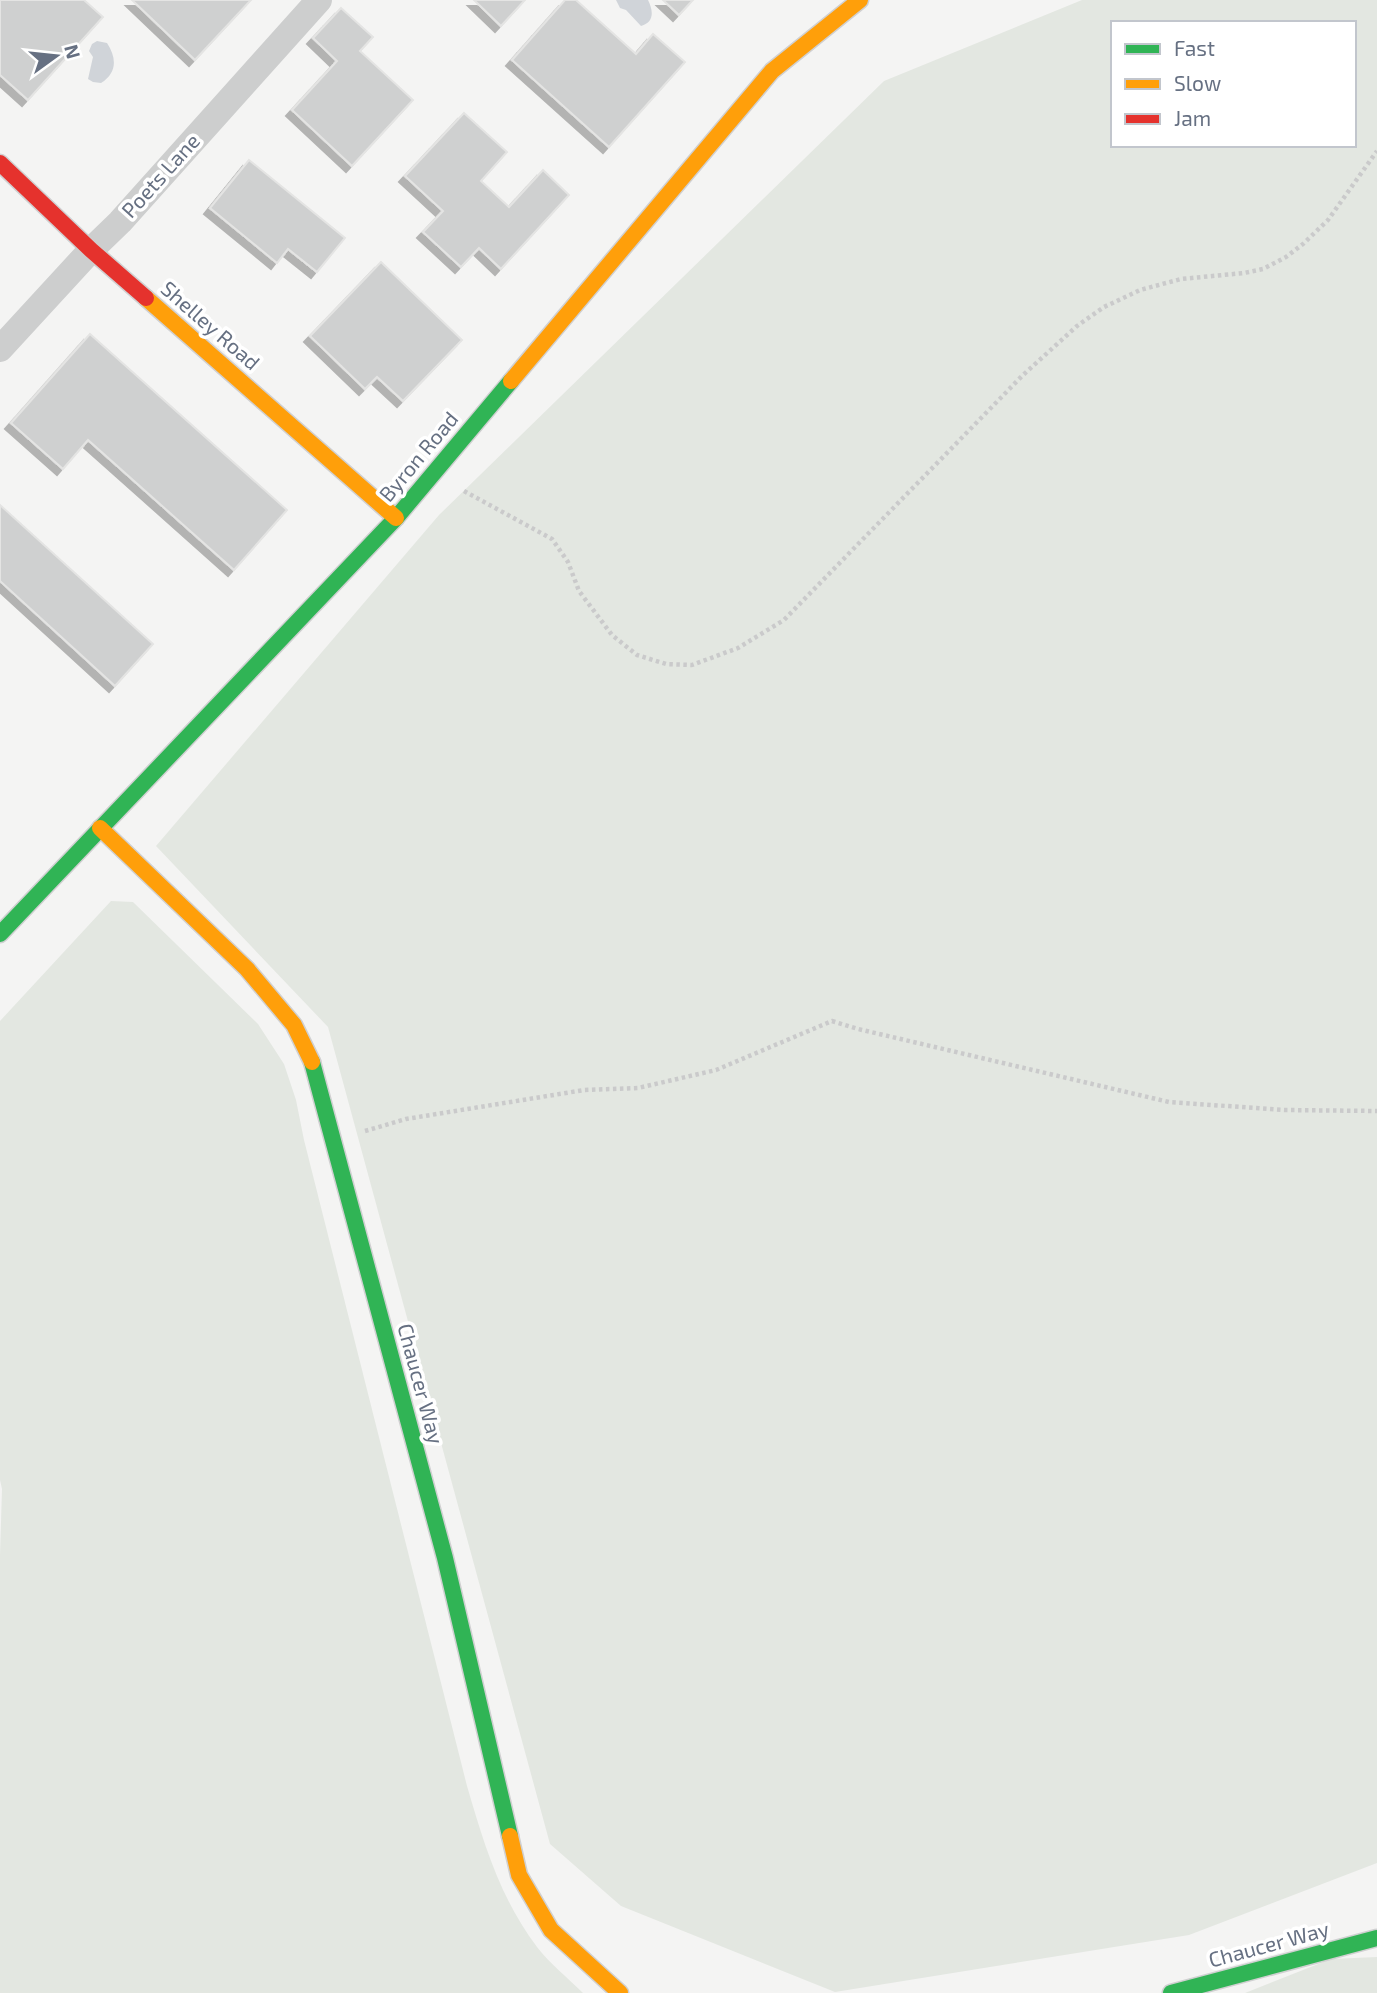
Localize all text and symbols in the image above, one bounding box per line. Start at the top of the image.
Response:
north arrow [21,21,91,91]
legend [1111,21,1356,147]
text: Fast [1174,35,1215,60]
text: N [60,42,86,61]
text: Slow [1174,70,1221,95]
text: Jam [1174,105,1211,130]
street label: Poets Lane [116,128,204,222]
street label: Shelley Road [157,275,265,375]
street label: Byron Road [373,406,463,506]
street label: Chaucer Way [393,1321,450,1447]
street label: Chaucer Way [1206,1915,1332,1972]

